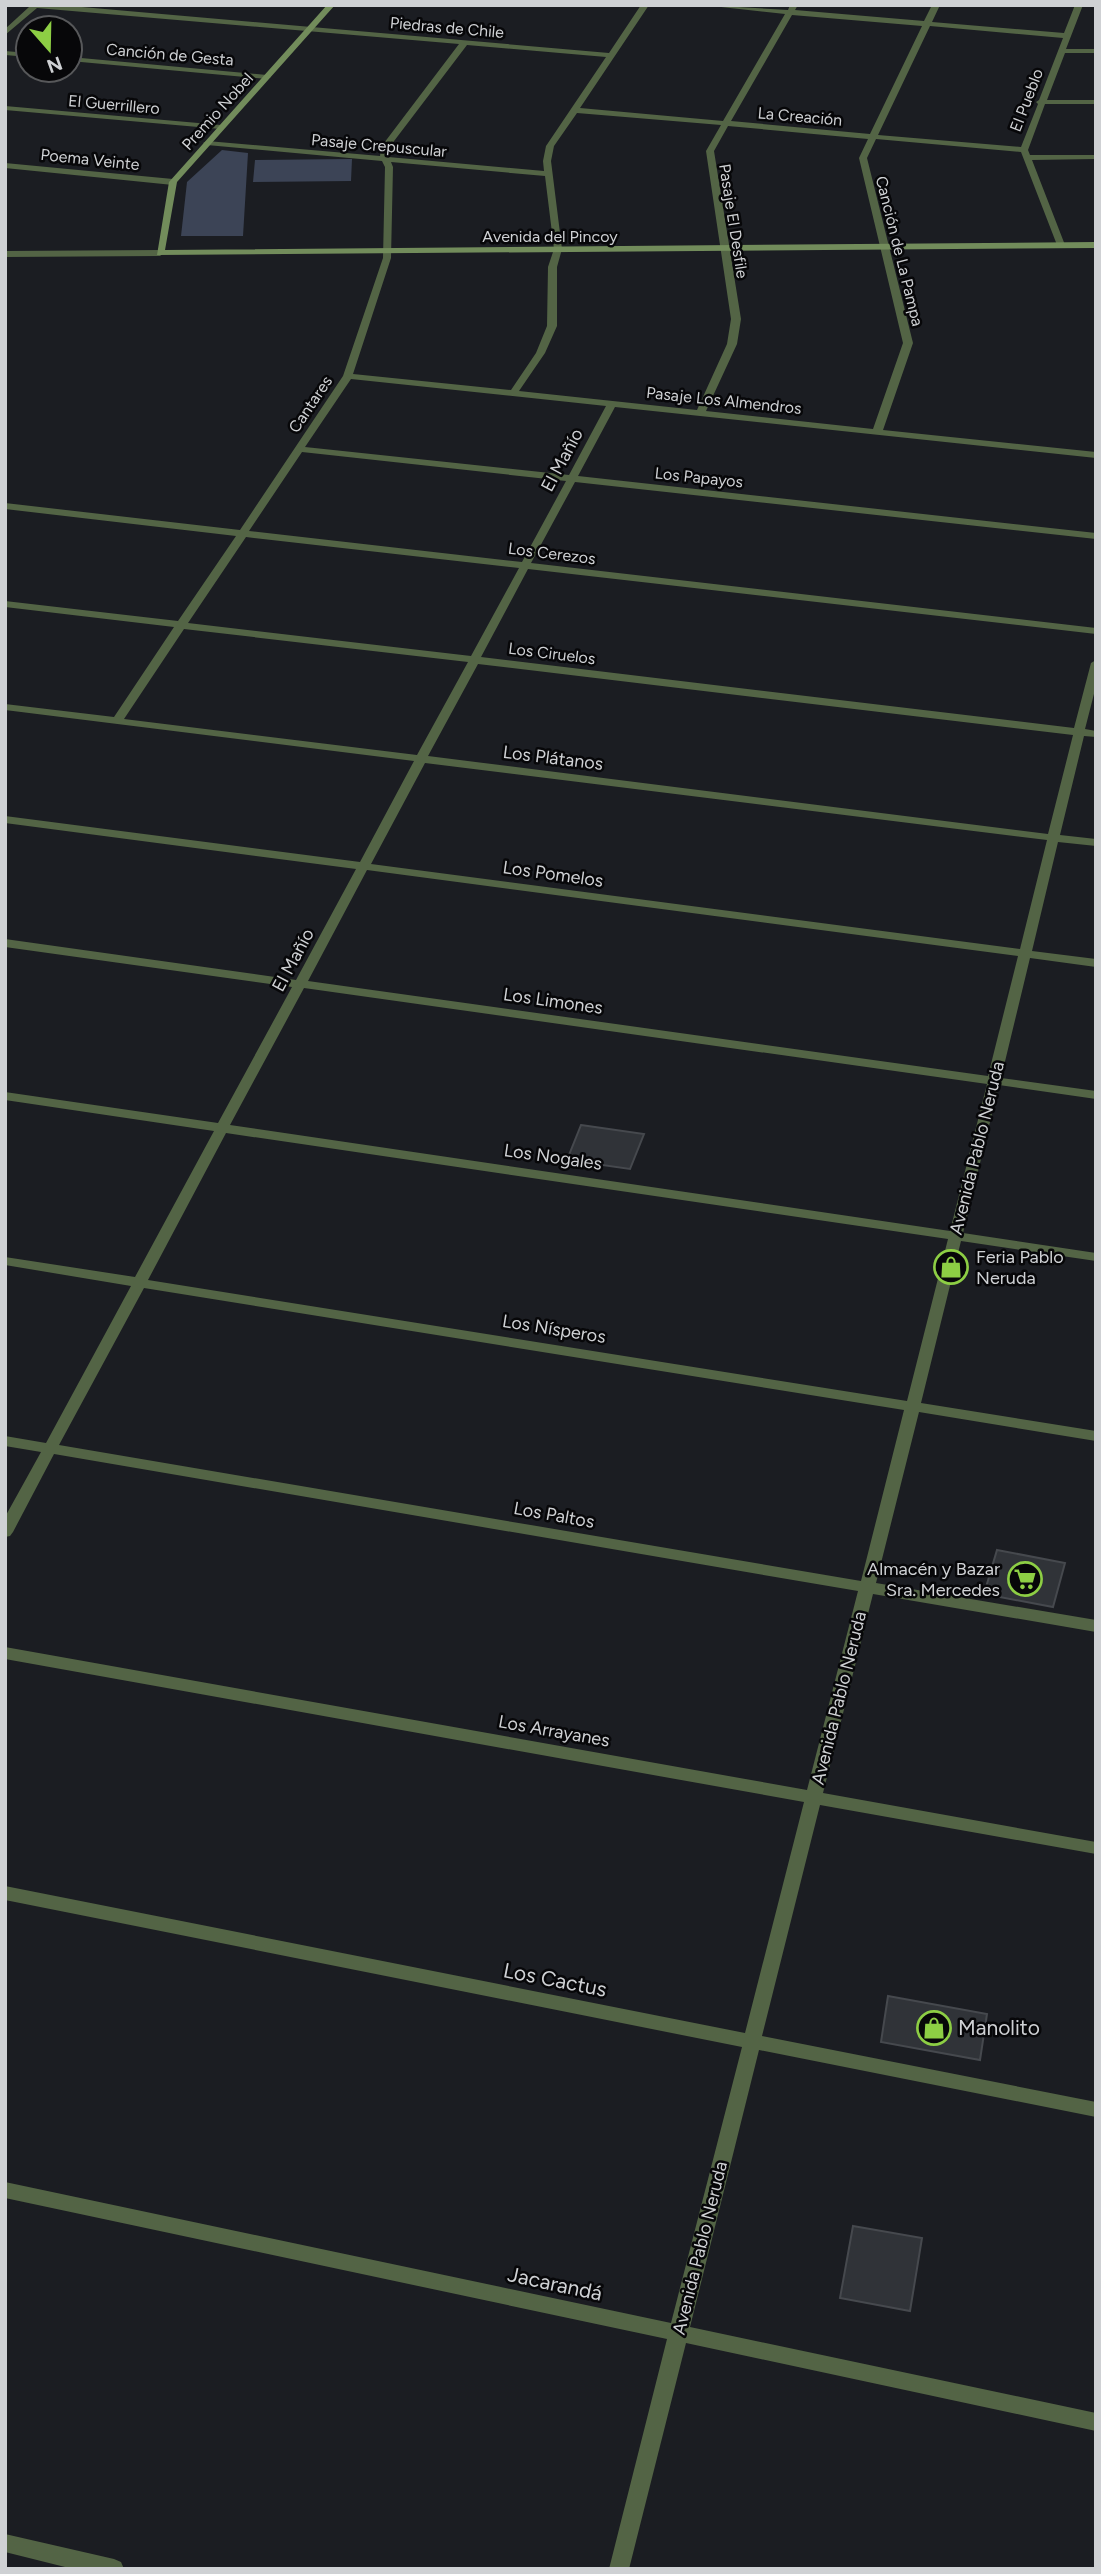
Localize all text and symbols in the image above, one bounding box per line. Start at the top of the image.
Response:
street label: Piedras de Chile [389,13,505,42]
north arrow [14,14,84,84]
street label: Canción de Gesta [105,39,234,70]
text: N [44,51,65,78]
street label: El Pueblo [1006,66,1047,134]
street label: Premio Nobel [178,69,257,154]
street label: El Guerrillero [67,91,160,118]
street label: La Creación [757,103,843,130]
street label: Pasaje Crepuscular [310,130,448,161]
street label: Poema Veinte [40,145,141,174]
street label: Pasaje El Desfile [715,162,752,280]
street label: Canción de La Pampa [872,174,927,328]
street label: Avenida del Pincoy [482,227,618,246]
street label: Cantares [285,372,336,436]
street label: Pasaje Los Almendros [645,383,803,418]
street label: El Mañío [536,425,588,495]
street label: Los Papayos [654,463,744,492]
street label: Los Cerezos [507,539,597,568]
street label: Los Ciruelos [507,639,597,668]
street label: Los Plátanos [502,741,604,775]
street label: Los Pomelos [501,856,605,892]
street label: El Mañío [267,925,319,995]
street label: Los Limones [502,983,604,1019]
street label: Avenida Pablo Neruda [945,1059,1009,1237]
street label: Los Nogales [502,1139,604,1175]
place label: Feria Pablo Neruda [976,1246,1064,1289]
shop icon: Feria Pablo Neruda [932,1248,970,1286]
street label: Los Nísperos [501,1310,607,1348]
street label: Los Paltos [512,1497,596,1533]
place label: Almacén y Bazar Sra. Mercedes [867,1558,1000,1601]
supermarket icon: Almacén y Bazar Sra. Mercedes [1006,1560,1044,1598]
street label: Avenida Pablo Neruda [807,1609,871,1787]
street label: Los Arrayanes [497,1710,611,1752]
street label: Los Cactus [501,1957,609,2002]
shop icon: Manolito [915,2009,953,2047]
place label: Manolito [958,2015,1040,2040]
street label: Avenida Pablo Neruda [668,2159,732,2337]
street label: Jacarandá [505,2261,605,2306]

